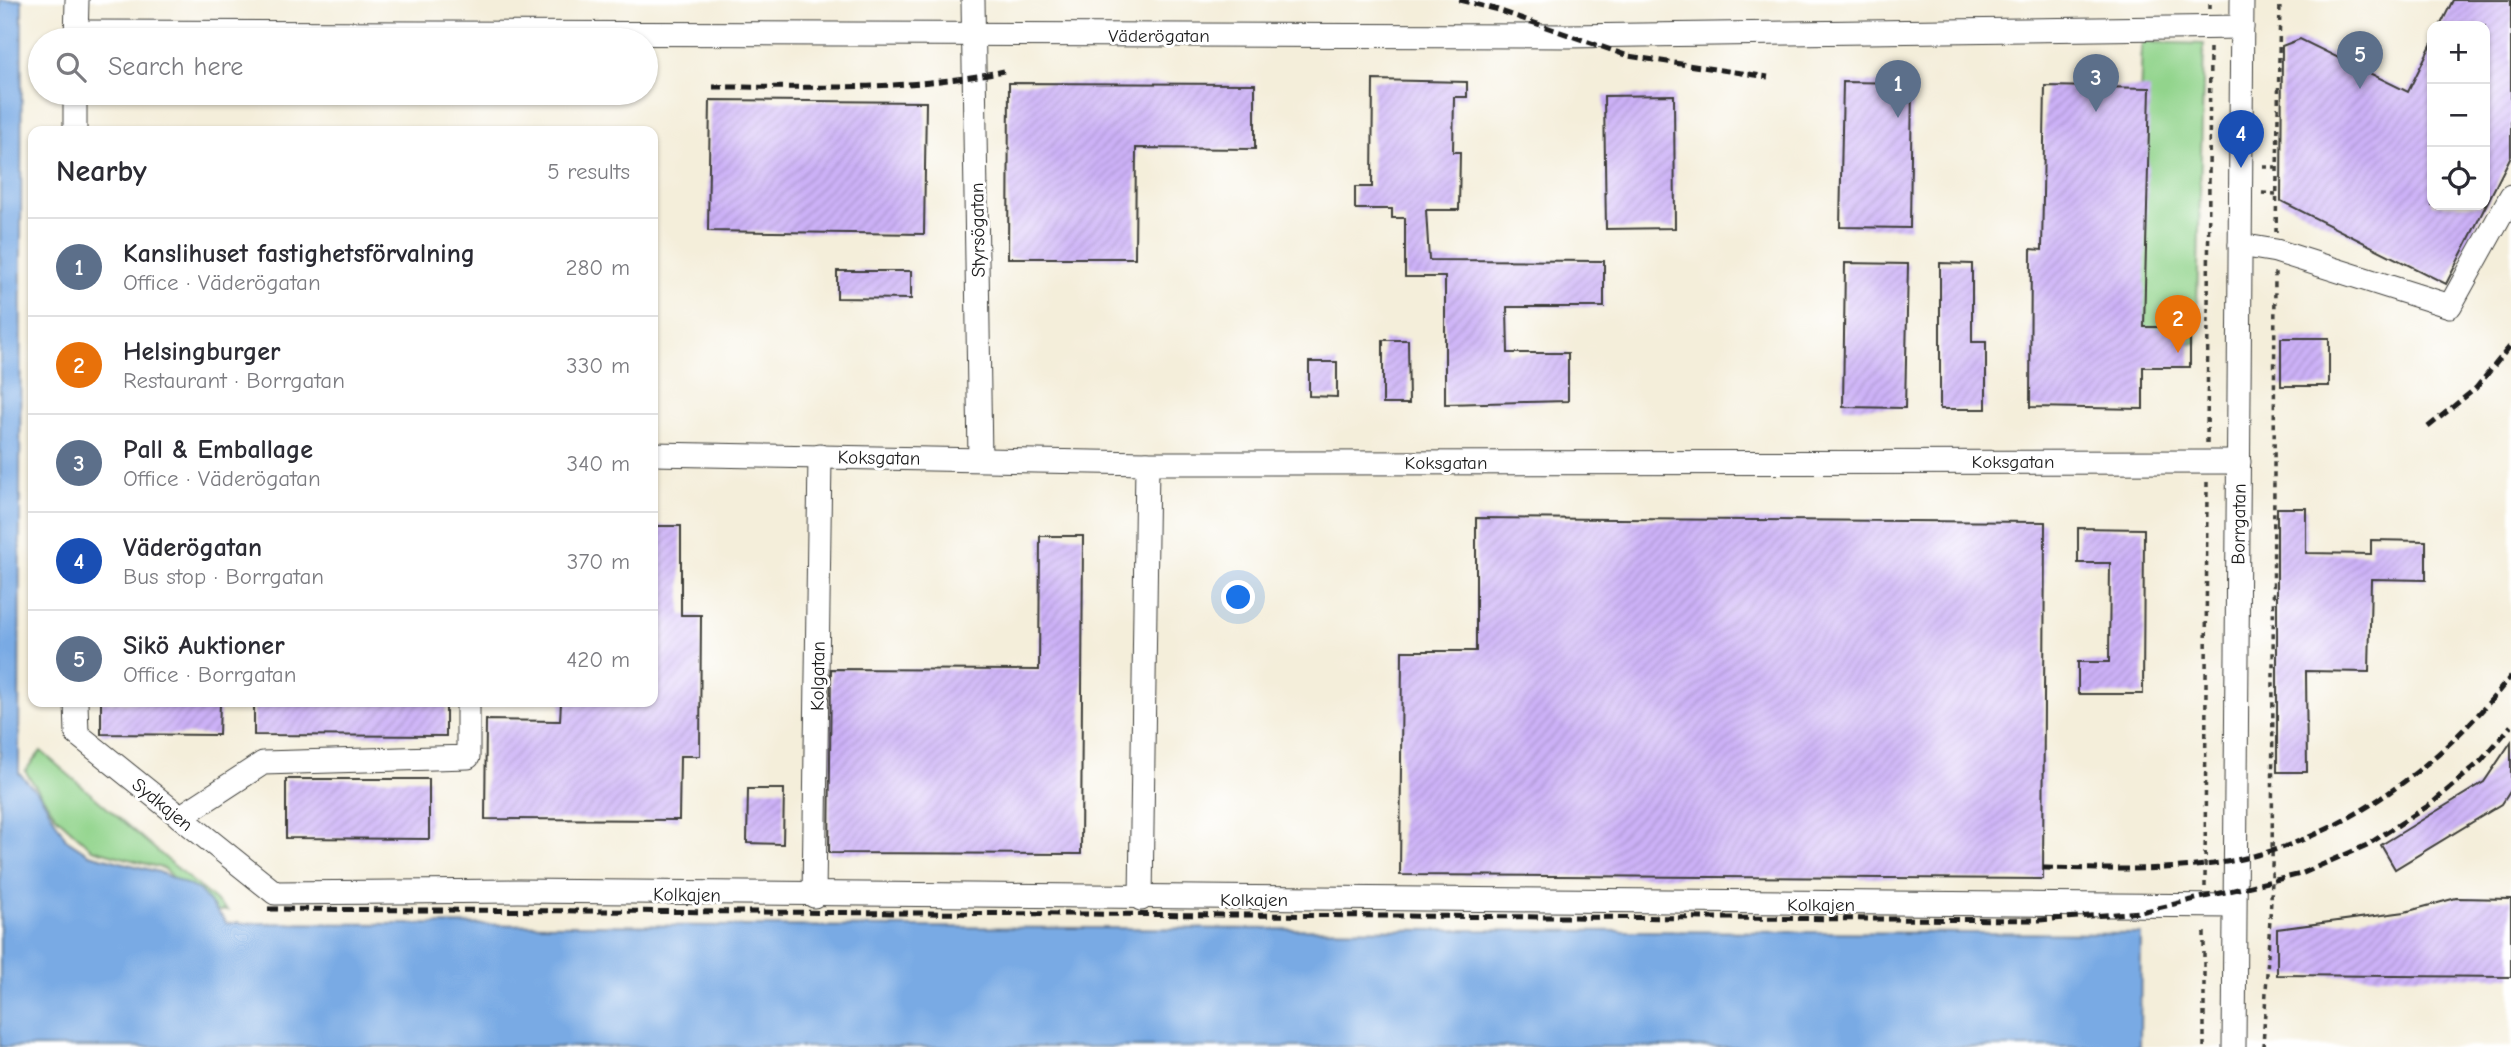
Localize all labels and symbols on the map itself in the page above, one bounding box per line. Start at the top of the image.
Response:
street label: Väderögatan [1108,25,1210,47]
pin: 5 [2337,31,2383,89]
pin: 3 [2073,54,2119,112]
pin: 1 [1875,60,1921,118]
pin: 4 [2218,110,2264,168]
street label: Styrsögatan [966,182,990,278]
pin: 2 [2155,295,2201,353]
street label: Koksgatan [837,446,921,470]
street label: Koksgatan [1972,451,2054,473]
street label: Koksgatan [1405,452,1487,474]
street label: Borrgatan [2227,483,2251,565]
your location [1221,580,1255,614]
street label: Kolgatan [806,641,830,711]
street label: Sydkajen [128,774,197,836]
street label: Kolkajen [653,883,721,907]
street label: Kolkajen [1220,889,1288,911]
street label: Kolkajen [1787,894,1855,916]

